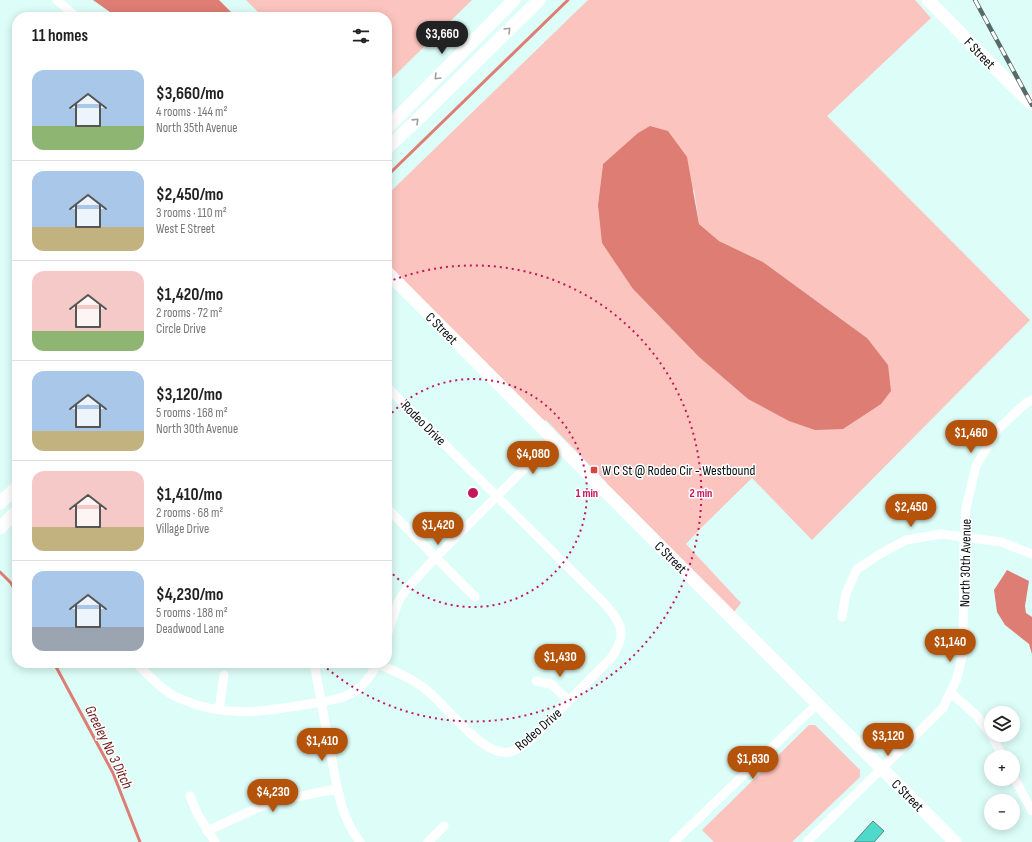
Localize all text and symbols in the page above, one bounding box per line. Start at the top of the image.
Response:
pin: $3,660 [409,21,475,55]
icon: filters [350,25,372,47]
text: 11 homes [32,26,88,46]
text: $3,660 [425,26,459,42]
one-way arrow [503,27,511,35]
street label: F Street [961,34,999,73]
one-way arrow [434,72,442,80]
text: $3,660/mo [156,84,224,104]
icon: home [64,86,112,134]
text: 4 rooms · 144 m² [156,104,227,120]
one-way arrow [411,118,419,126]
text: North 35th Avenue [156,120,238,136]
text: $2,450/mo [156,185,224,205]
icon: home [64,187,112,235]
text: 3 rooms · 110 m² [156,205,227,221]
text: West E Street [156,221,215,237]
text: $1,420/mo [156,285,223,305]
icon: home [64,287,112,335]
text: 2 rooms · 72 m² [156,305,222,321]
street label: C Street [422,309,461,348]
text: Circle Drive [156,321,206,337]
text: $3,120/mo [156,385,222,405]
icon: home [64,387,112,435]
street label: Rodeo Drive [398,398,449,449]
text: 5 rooms · 168 m² [156,405,228,421]
pin: $1,460 [938,420,1004,454]
text: North 30th Avenue [156,421,238,437]
text: $1,460 [954,425,988,441]
pin: $4,080 [500,441,566,475]
text: $4,080 [516,446,550,462]
place label: W C St @ Rodeo Cir - Westbound [602,462,755,479]
marker: W C St @ Rodeo Cir - Westbound [589,465,599,475]
text: $1,410/mo [156,485,222,505]
centre of rings [466,486,480,500]
text: 1 min [576,486,598,501]
text: 2 min [690,486,712,501]
icon: home [64,487,112,535]
pin: $2,450 [878,494,944,528]
text: $2,450 [894,499,928,515]
text: 2 rooms · 68 m² [156,505,223,521]
pin: $1,420 [405,512,471,546]
text: $1,420 [421,517,455,533]
street label: North 30th Avenue [956,519,975,607]
text: Village Drive [156,521,209,537]
street label: C Street [651,538,690,577]
text: $4,230/mo [156,585,224,605]
icon: home [64,587,112,635]
text: 5 rooms · 188 m² [156,605,228,621]
text: Deadwood Lane [156,621,224,637]
pin: $1,140 [917,629,983,663]
text: $1,140 [934,634,966,650]
pin: $1,430 [527,644,593,678]
text: $1,430 [543,649,577,665]
water label: Greeley No 3 Ditch [80,702,137,792]
street label: Rodeo Drive [512,705,565,754]
map controls [984,706,1020,830]
button: layers [984,706,1020,742]
pin: $3,120 [855,723,921,757]
pin: $1,410 [289,728,355,762]
text: $3,120 [872,728,904,744]
text: $1,410 [306,733,338,749]
pin: $1,630 [720,746,786,780]
button: + [984,750,1020,786]
text: $1,630 [736,751,770,767]
street label: C Street [888,776,927,815]
pin: $4,230 [240,779,306,813]
text: $4,230 [256,784,290,800]
button: − [984,794,1020,830]

